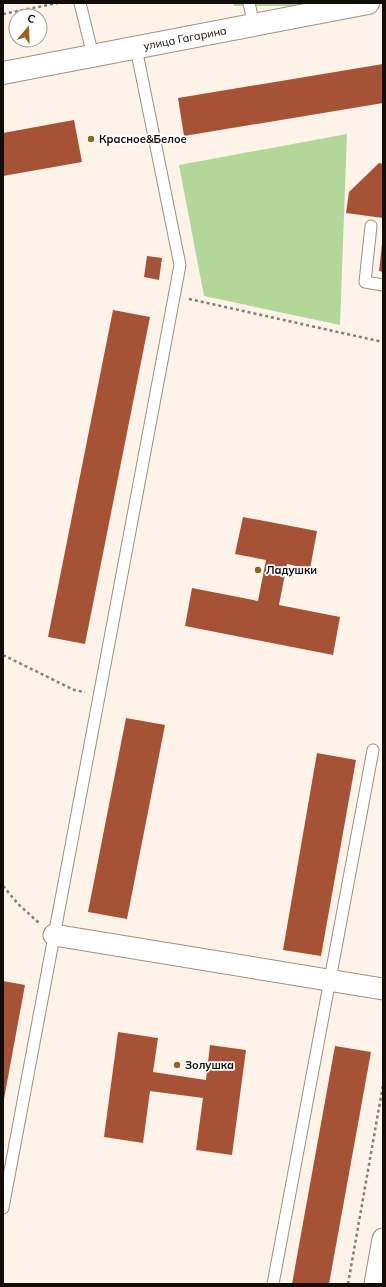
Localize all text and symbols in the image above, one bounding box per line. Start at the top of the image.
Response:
north arrow [8,8,48,48]
text: С [25,11,38,27]
street label: улица Гагарина [142,23,228,53]
place label: Красное&Белое [99,132,187,146]
marker: Красное&Белое [86,134,96,144]
place label: Ладушки [266,563,317,577]
marker: Ладушки [253,565,263,575]
place label: Золушка [185,1058,234,1072]
marker: Золушка [172,1060,182,1070]

